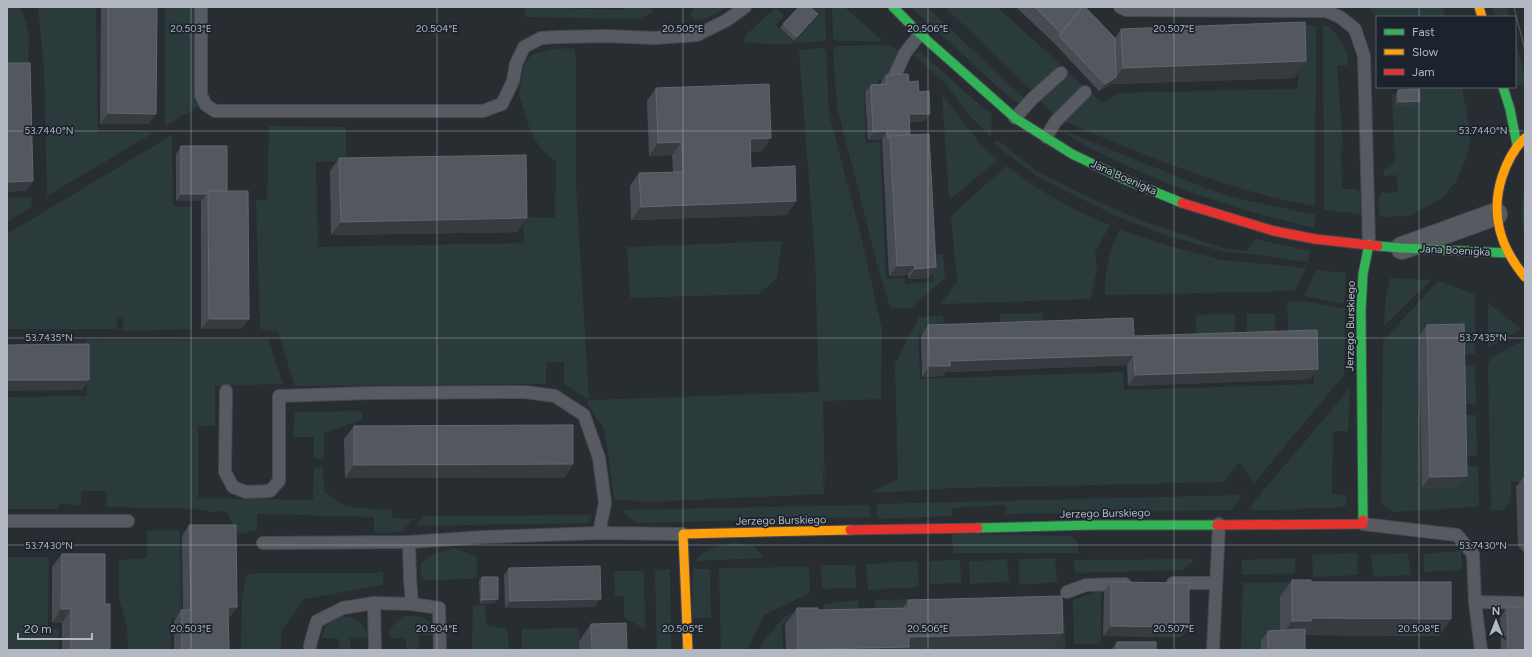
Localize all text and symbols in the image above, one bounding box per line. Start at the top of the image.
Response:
legend [1376,16,1516,88]
text: 20.503°E [170,22,212,35]
text: 20.504°E [416,22,458,35]
text: 20.505°E [662,22,704,35]
text: 20.506°E [907,22,949,35]
text: 20.507°E [1153,22,1195,35]
text: Fast [1412,25,1435,39]
text: Slow [1412,45,1439,59]
text: Jam [1412,65,1435,79]
text: 53.7440°N [25,124,73,137]
text: 53.7440°N [1459,124,1507,137]
street label: Jana Boenigka [1089,157,1159,198]
street label: Jana Boenigka [1419,242,1491,259]
street label: Jerzego Burskiego [1343,281,1358,372]
text: 53.7435°N [25,331,73,344]
text: 53.7435°N [1459,331,1507,344]
street label: Jerzego Burskiego [1060,506,1151,521]
street label: Jerzego Burskiego [736,513,827,528]
text: 53.7430°N [25,539,73,552]
text: 53.7430°N [1459,539,1507,552]
north arrow [1476,601,1516,641]
text: N [1492,605,1500,618]
scale bar [18,615,92,641]
text: 20 m [24,622,52,636]
text: 20.503°E [170,622,212,635]
text: 20.504°E [416,622,458,635]
text: 20.505°E [662,622,704,635]
text: 20.506°E [907,622,949,635]
text: 20.507°E [1153,622,1195,635]
text: 20.508°E [1398,622,1440,635]

